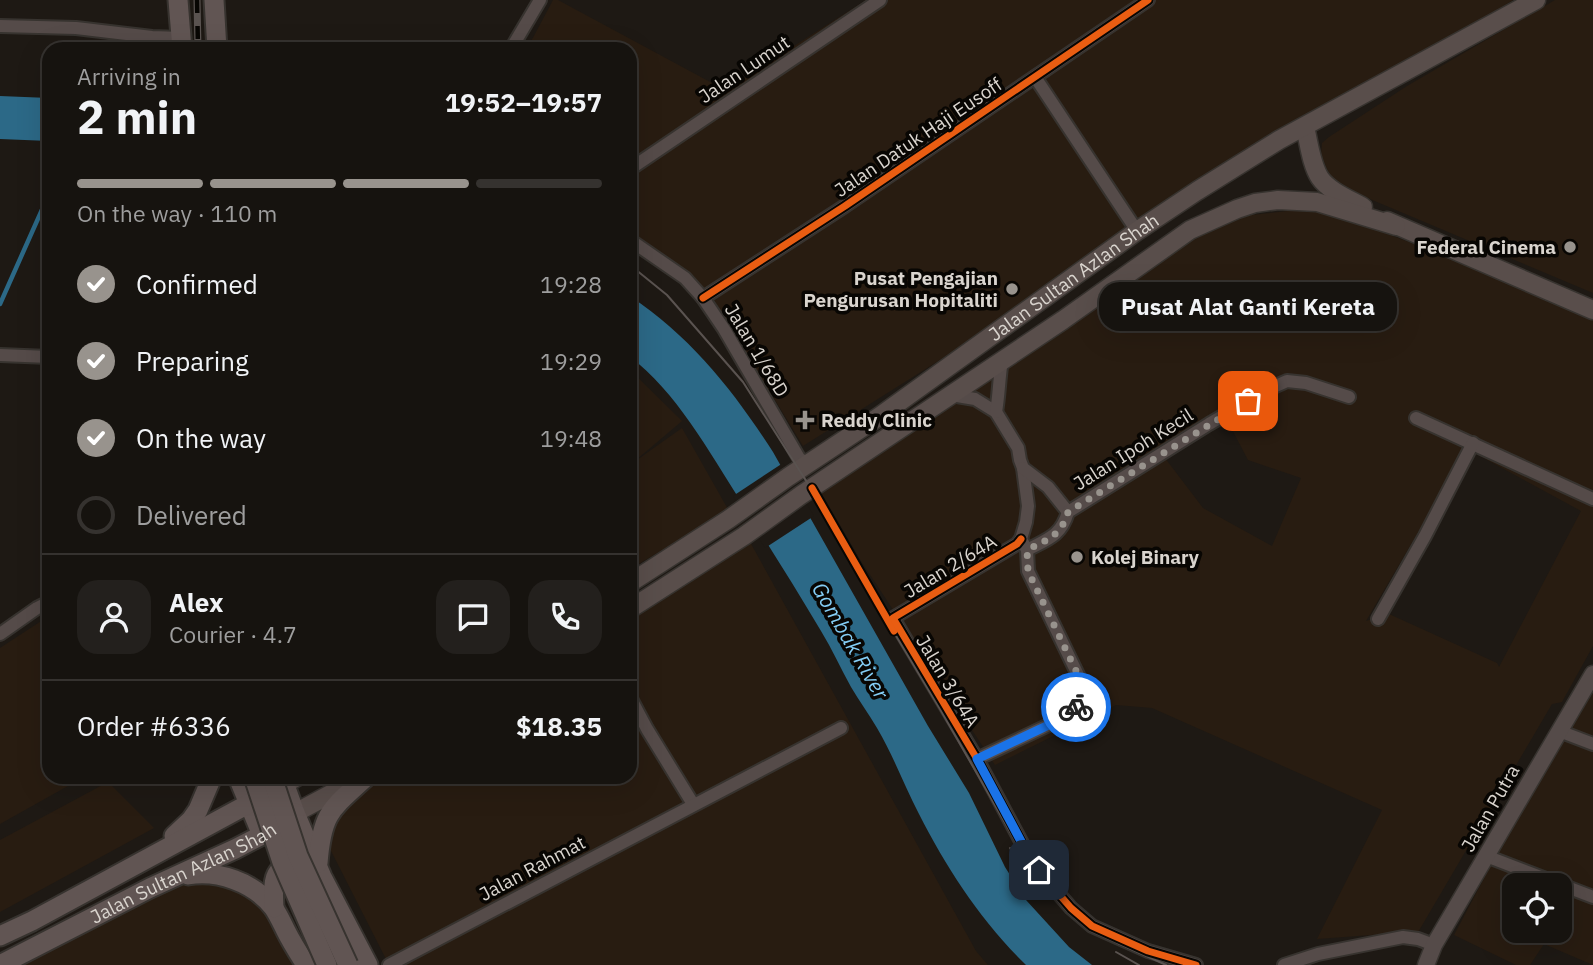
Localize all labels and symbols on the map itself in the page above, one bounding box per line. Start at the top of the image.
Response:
street label: Jalan Lumut [694,30,794,108]
street label: Jalan Datuk Haji Eusoff [830,72,1006,202]
street label: Jalan Sultan Azlan Shah [984,208,1163,346]
place label: Federal Cinema [1417,235,1556,259]
marker: Federal Cinema [1562,239,1578,255]
place label: Pusat Pengajian Pengurusan Hopitaliti [804,266,998,312]
marker: Pusat Pengajian Pengurusan Hopitaliti [1004,281,1020,297]
callout: Pusat Alat Ganti Kereta [1099,282,1397,331]
street label: Jalan 1/68D [720,299,794,401]
pin [1218,371,1278,431]
street label: Jalan Ipoh Kecil [1069,403,1197,495]
place label: Reddy Clinic [821,408,932,432]
marker: Reddy Clinic [795,410,815,430]
street label: Jalan 2/64A [899,529,1001,603]
place label: Kolej Binary [1091,545,1200,569]
marker: Kolej Binary [1069,549,1085,565]
water label: Gombak River [806,577,896,705]
street label: Jalan 3/64A [911,630,985,732]
courier [1041,672,1111,742]
street label: Jalan Putra [1455,760,1525,856]
street label: Jalan Sultan Azlan Shah [86,817,281,929]
street label: Jalan Rahmat [475,830,589,906]
pin [1009,840,1069,900]

